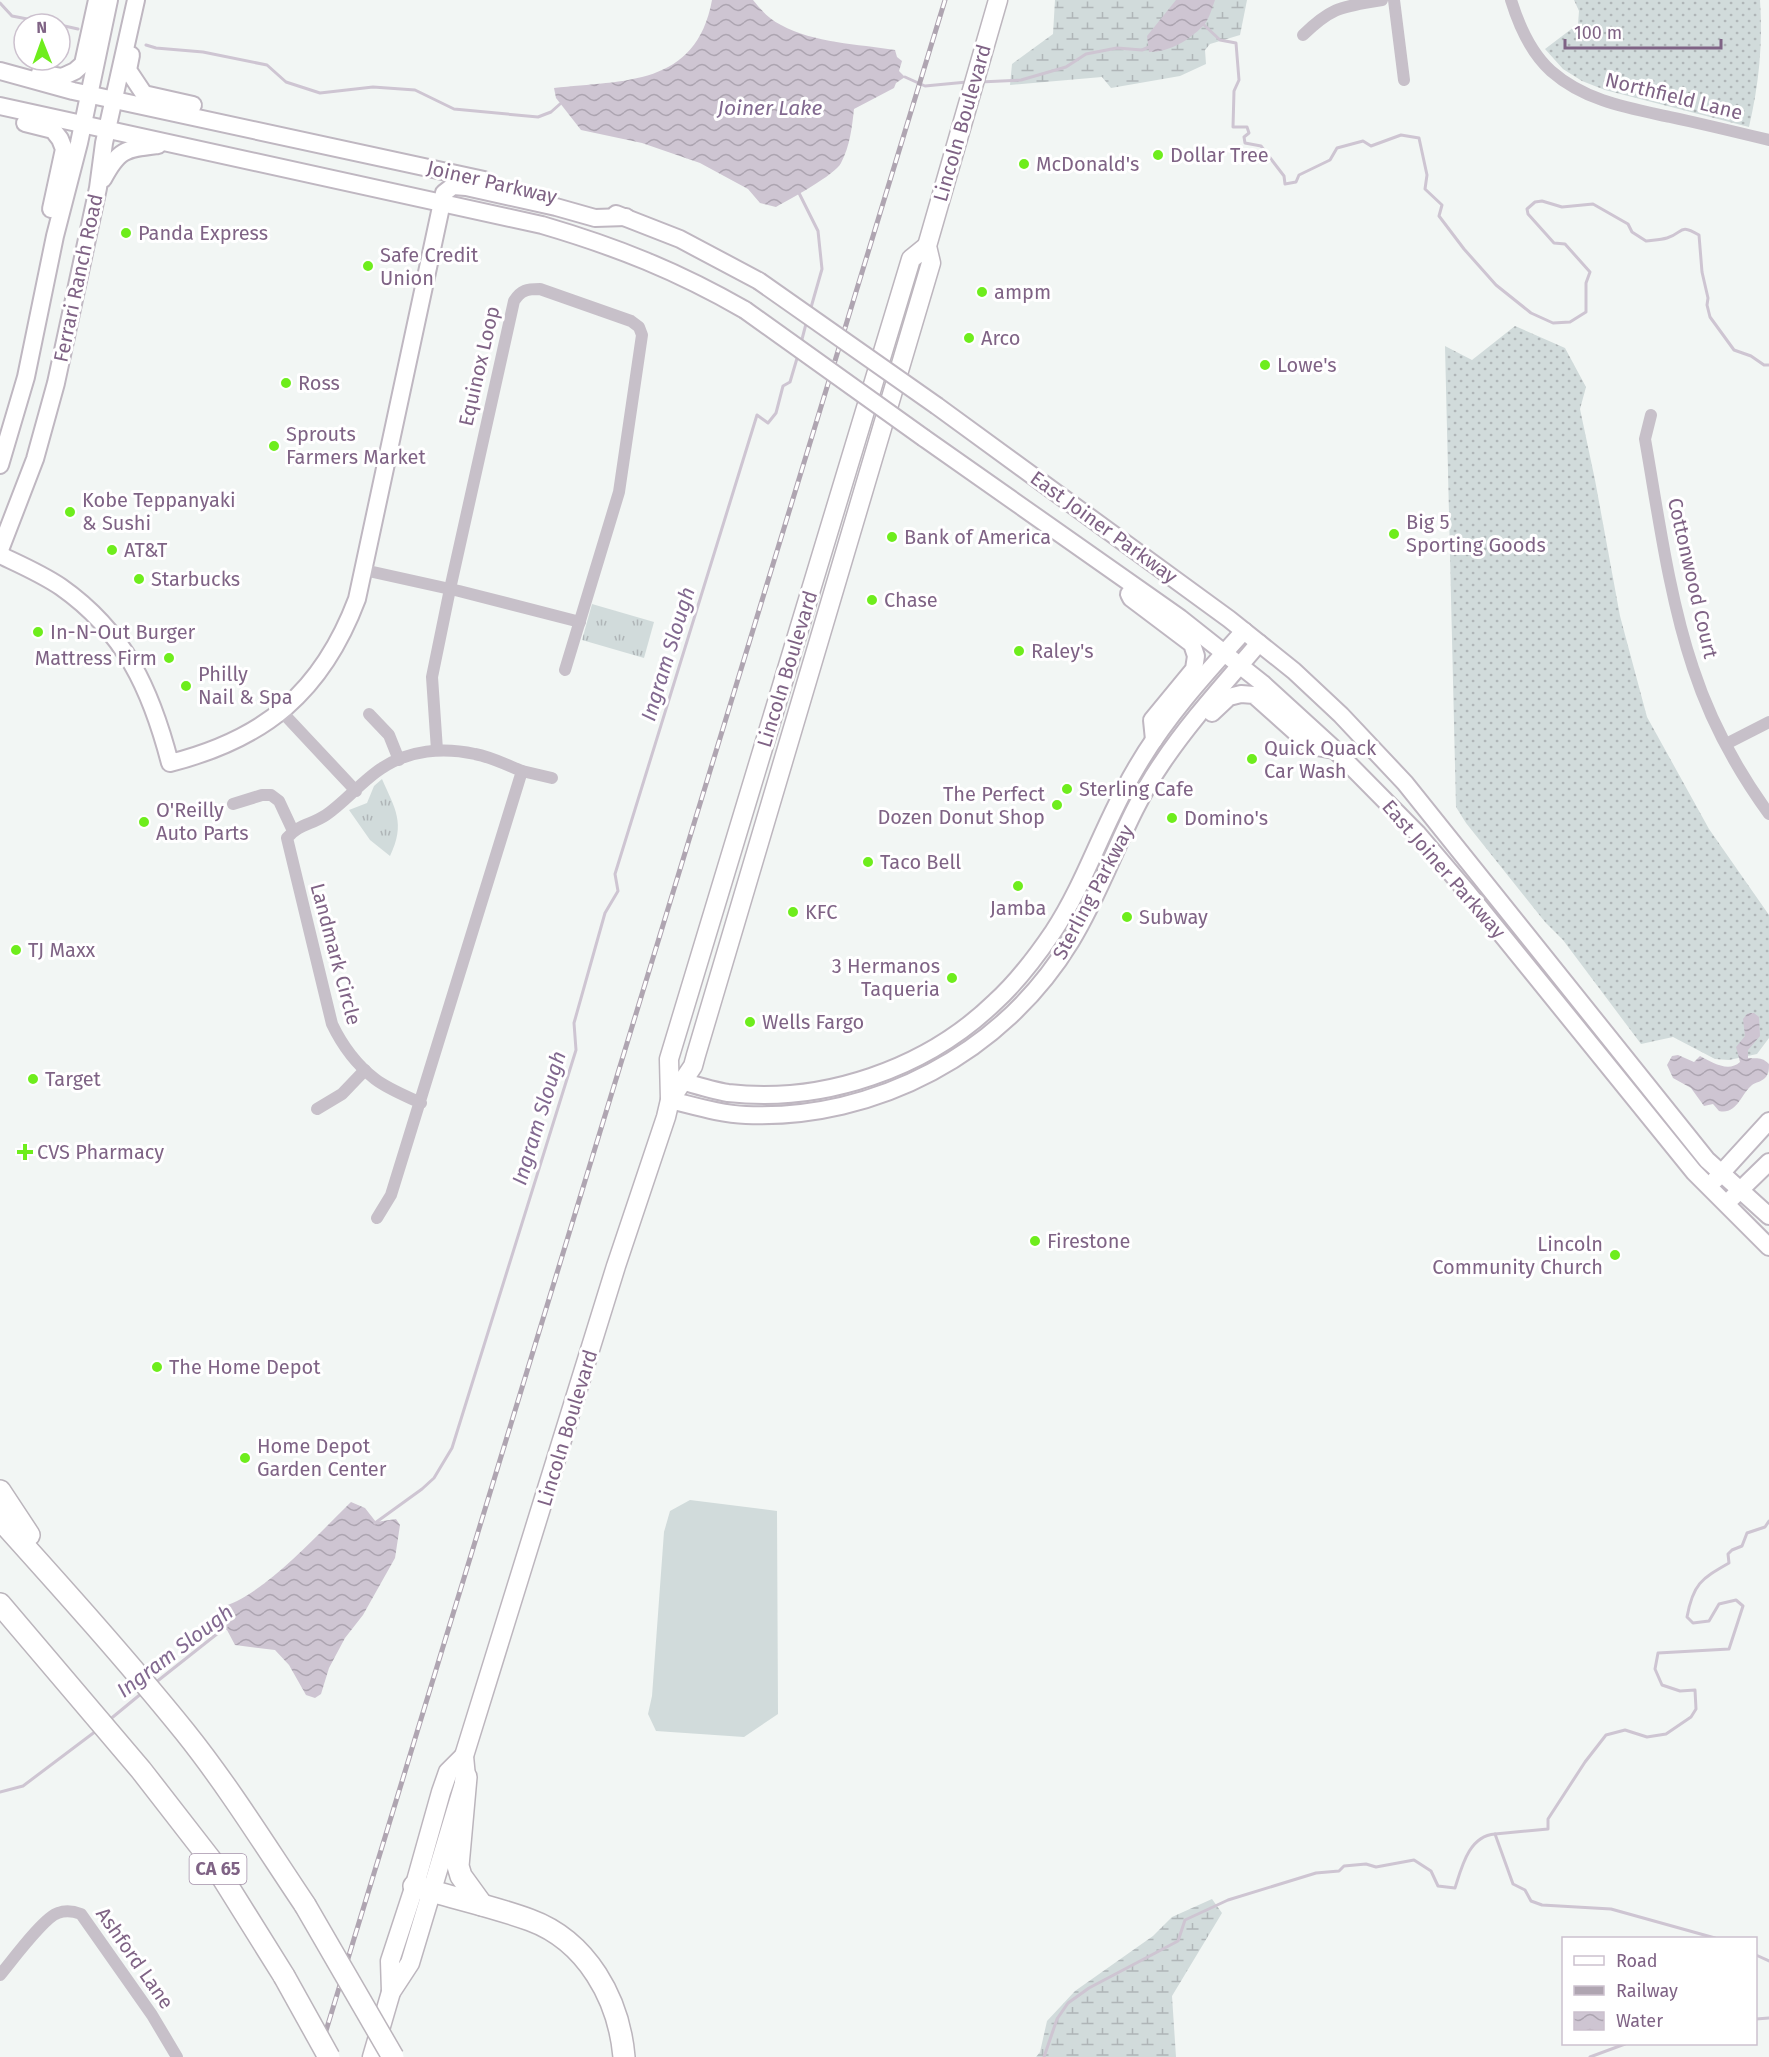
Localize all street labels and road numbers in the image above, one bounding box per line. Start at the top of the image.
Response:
street label: Lincoln Boulevard [928,42,996,204]
street label: Northfield Lane [1603,67,1745,125]
street label: Joiner Parkway [425,155,560,209]
street label: Ferrari Ranch Road [48,192,108,364]
street label: Equinox Loop [454,304,504,428]
street label: East Joiner Parkway [1026,466,1182,589]
street label: Cottonwood Court [1663,495,1723,661]
street label: Lincoln Boulevard [752,588,822,750]
street label: East Joiner Parkway [1377,795,1511,943]
street label: Sterling Parkway [1047,820,1139,964]
street label: Landmark Circle [306,880,366,1028]
street label: Lincoln Boulevard [532,1347,602,1509]
road number: CA 65 [190,1854,246,1884]
street label: Ashford Lane [91,1903,179,2013]

